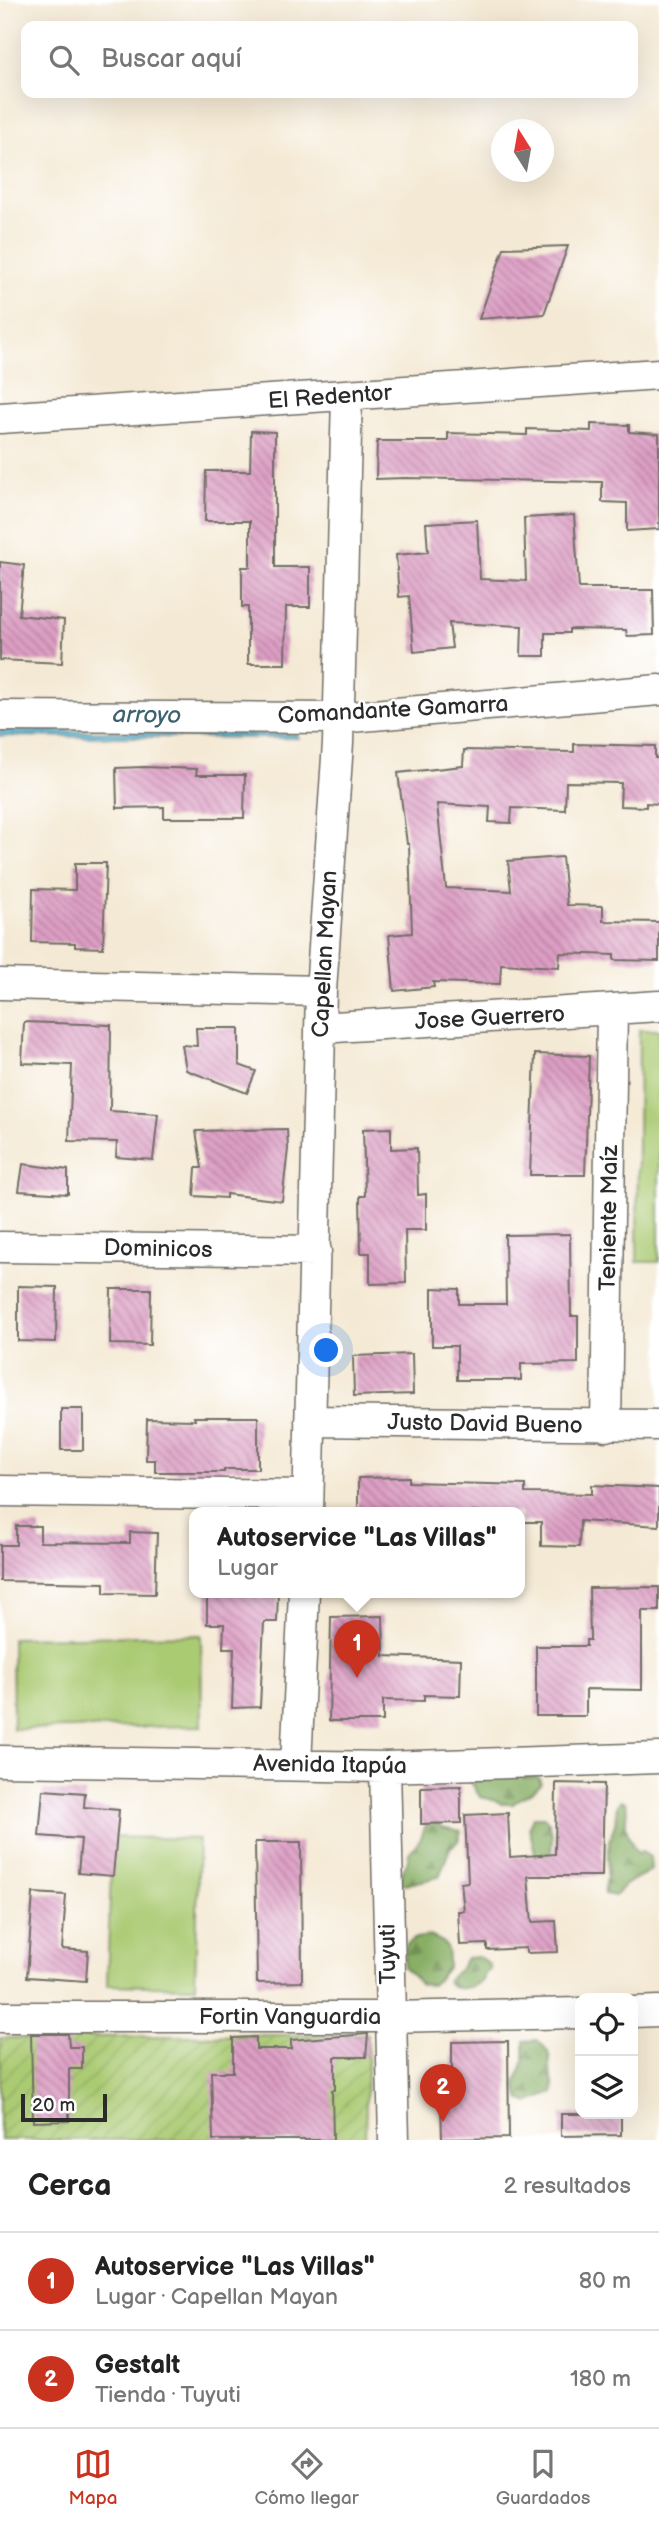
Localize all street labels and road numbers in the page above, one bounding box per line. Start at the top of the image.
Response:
street label: El Redentor [267,379,394,415]
street label: Comandante Gamarra [277,690,509,730]
street label: Capellan Mayan [307,870,343,1038]
street label: Jose Guerrero [414,1000,566,1036]
street label: Teniente Maíz [594,1144,624,1291]
street label: Dominicos [103,1234,213,1264]
street label: Justo David Bueno [387,1408,583,1440]
street label: Avenida Itapúa [253,1750,407,1780]
street label: Tuyuti [373,1923,403,1985]
street label: Fortin Vanguardia [199,2003,381,2031]

